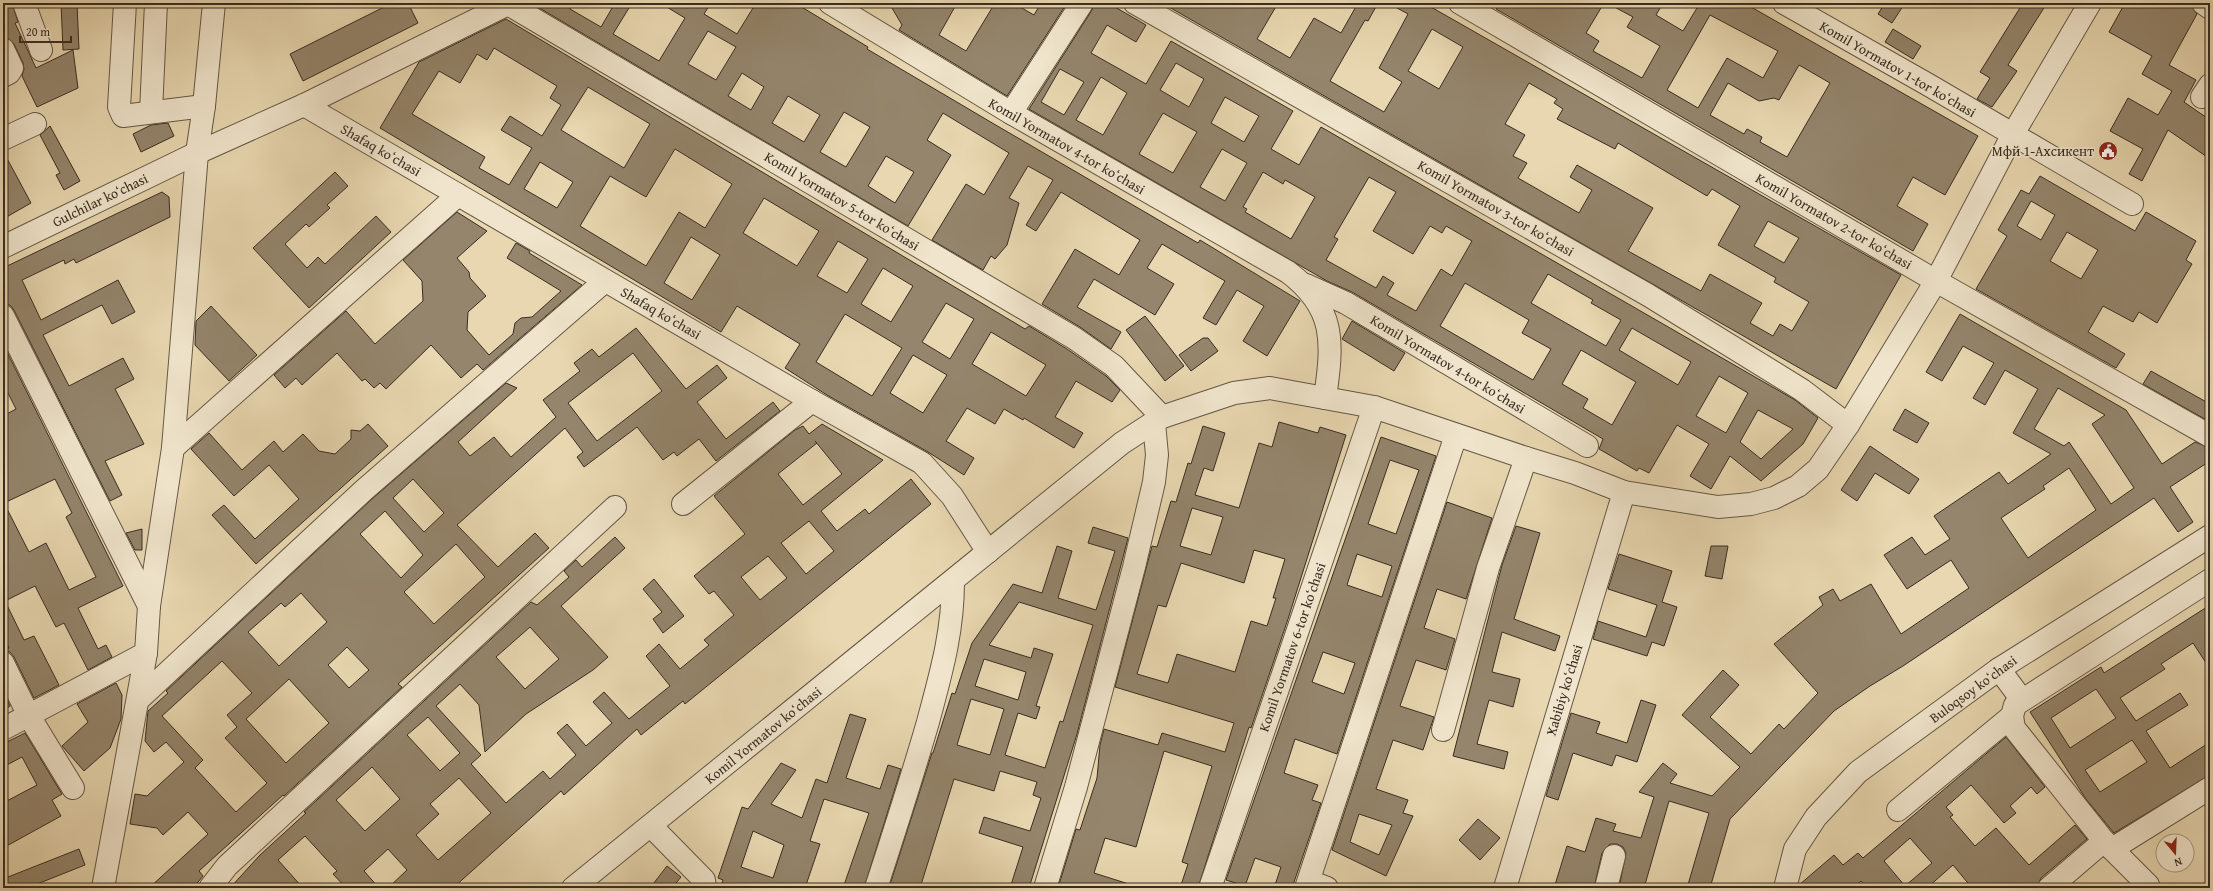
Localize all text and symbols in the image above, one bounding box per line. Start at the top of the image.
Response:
street label: Komil Yormatov 1-tor koʻchasi [1816,16,1980,122]
scale bar [20,18,71,44]
text: 20 m [26,23,50,40]
street label: Komil Yormatov 4-tor koʻchasi [985,93,1149,199]
street label: Shafaq koʻchasi [337,119,425,181]
public building icon: Мфй 1-Ахсикент [2097,140,2119,162]
place label: Мфй 1-Ахсикент [1992,141,2094,161]
street label: Komil Yormatov 5-tor koʻchasi [761,147,923,255]
street label: Komil Yormatov 3-tor koʻchasi [1414,155,1578,261]
street label: Gulchilar koʻchasi [49,168,151,232]
street label: Komil Yormatov 2-tor koʻchasi [1752,168,1916,274]
street label: Shafaq koʻchasi [617,282,705,344]
street label: Komil Yormatov 4-tor koʻchasi [1367,310,1529,418]
street label: Komil Yormatov 6-tor koʻchasi [1254,560,1330,734]
street label: Xabibiy koʻchasi [1541,642,1587,738]
street label: Buloqsoy koʻchasi [1925,650,2021,728]
street label: Komil Yormatov koʻchasi [700,681,826,788]
north arrow [2155,833,2195,873]
text: N [2172,854,2184,871]

